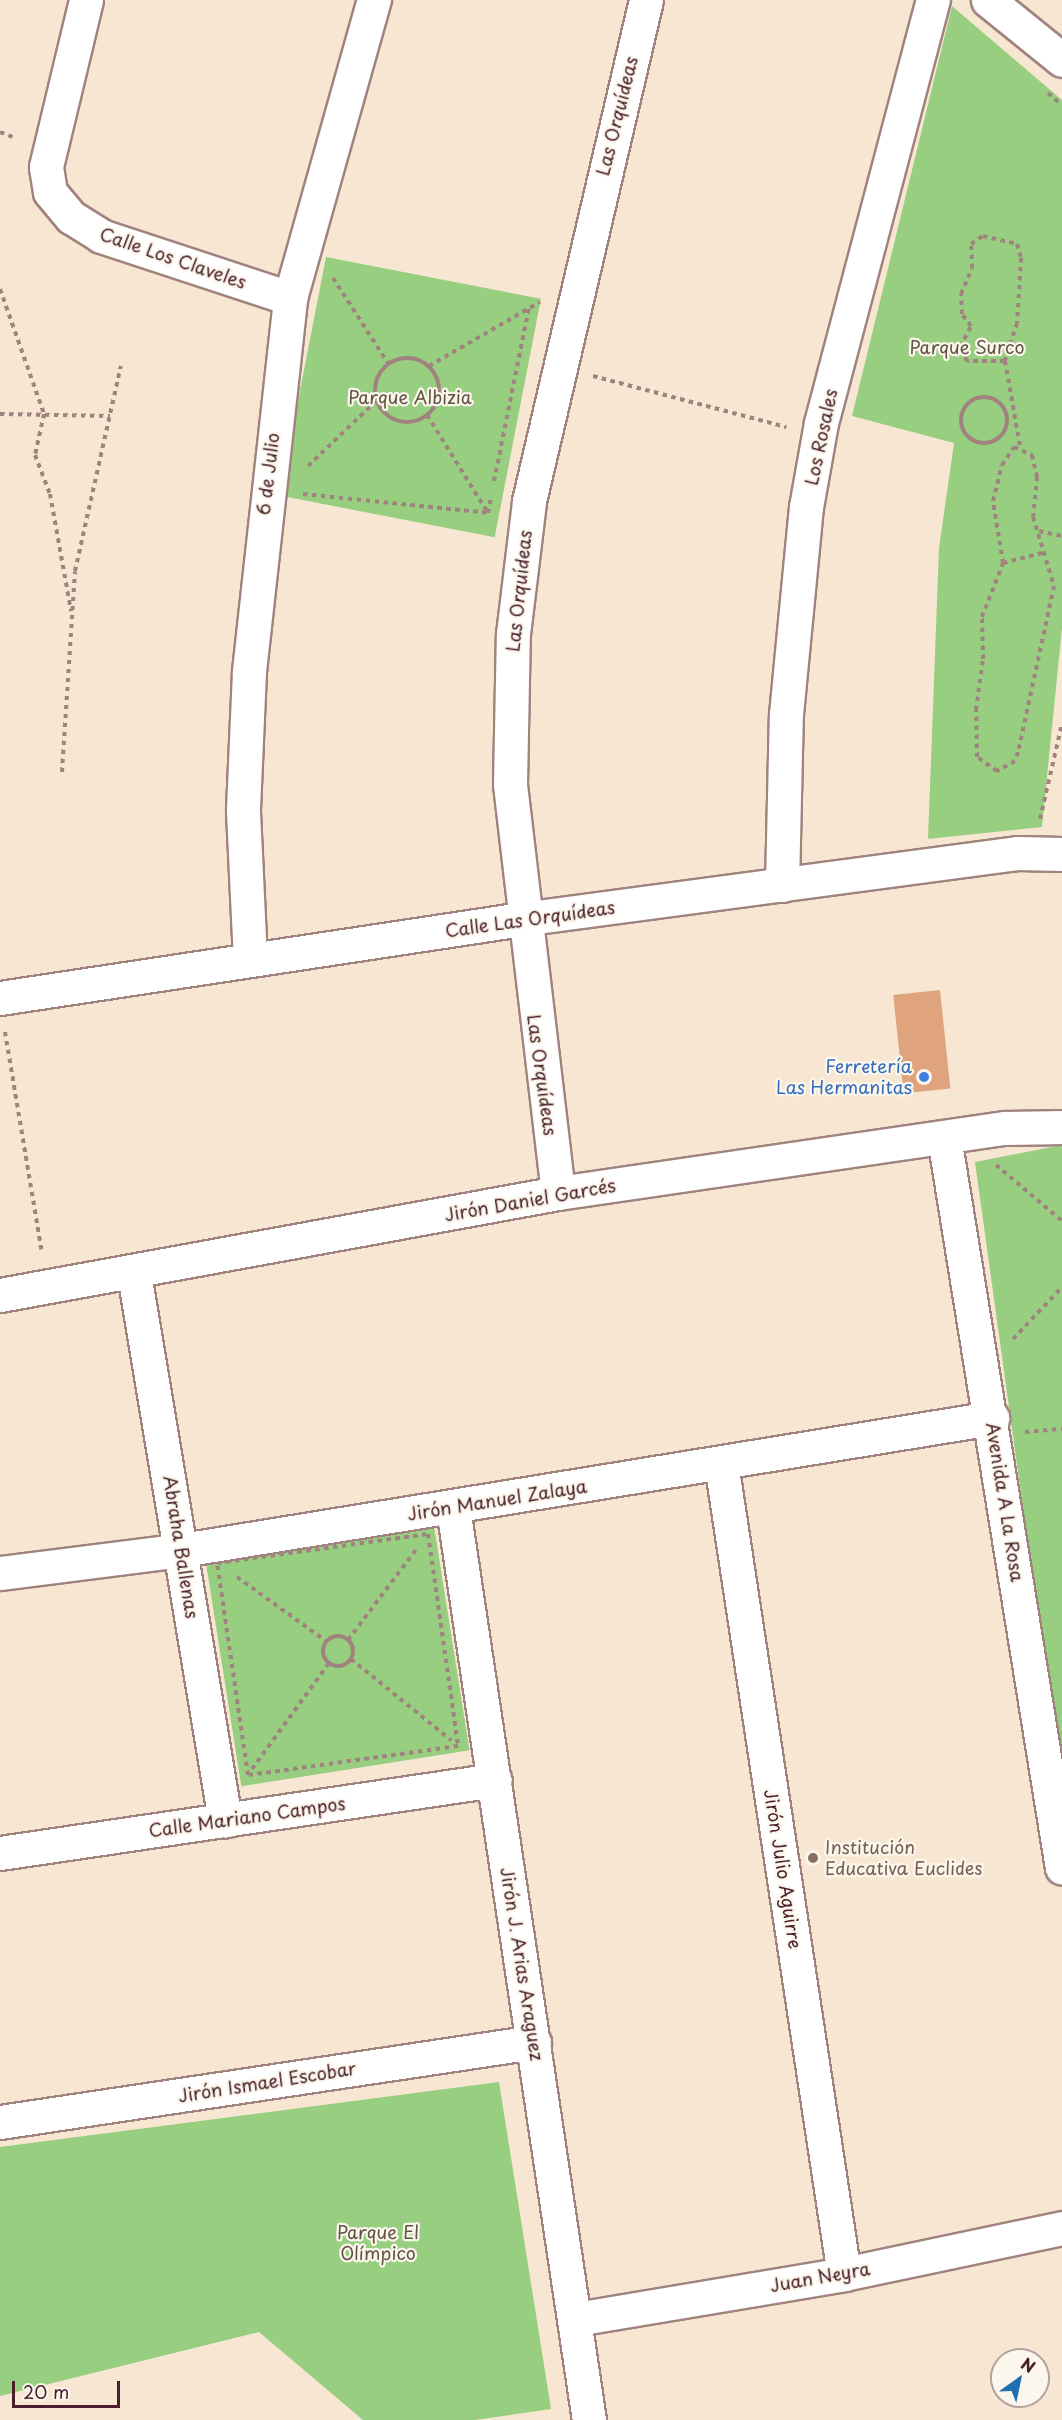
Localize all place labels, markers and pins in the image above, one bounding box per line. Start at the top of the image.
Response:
place label: Ferretería Las Hermanitas [775,1056,912,1098]
marker: Ferretería Las Hermanitas [917,1070,931,1084]
place label: Institución Educativa Euclides [825,1837,983,1880]
marker: Institución Educativa Euclides [806,1851,820,1865]

